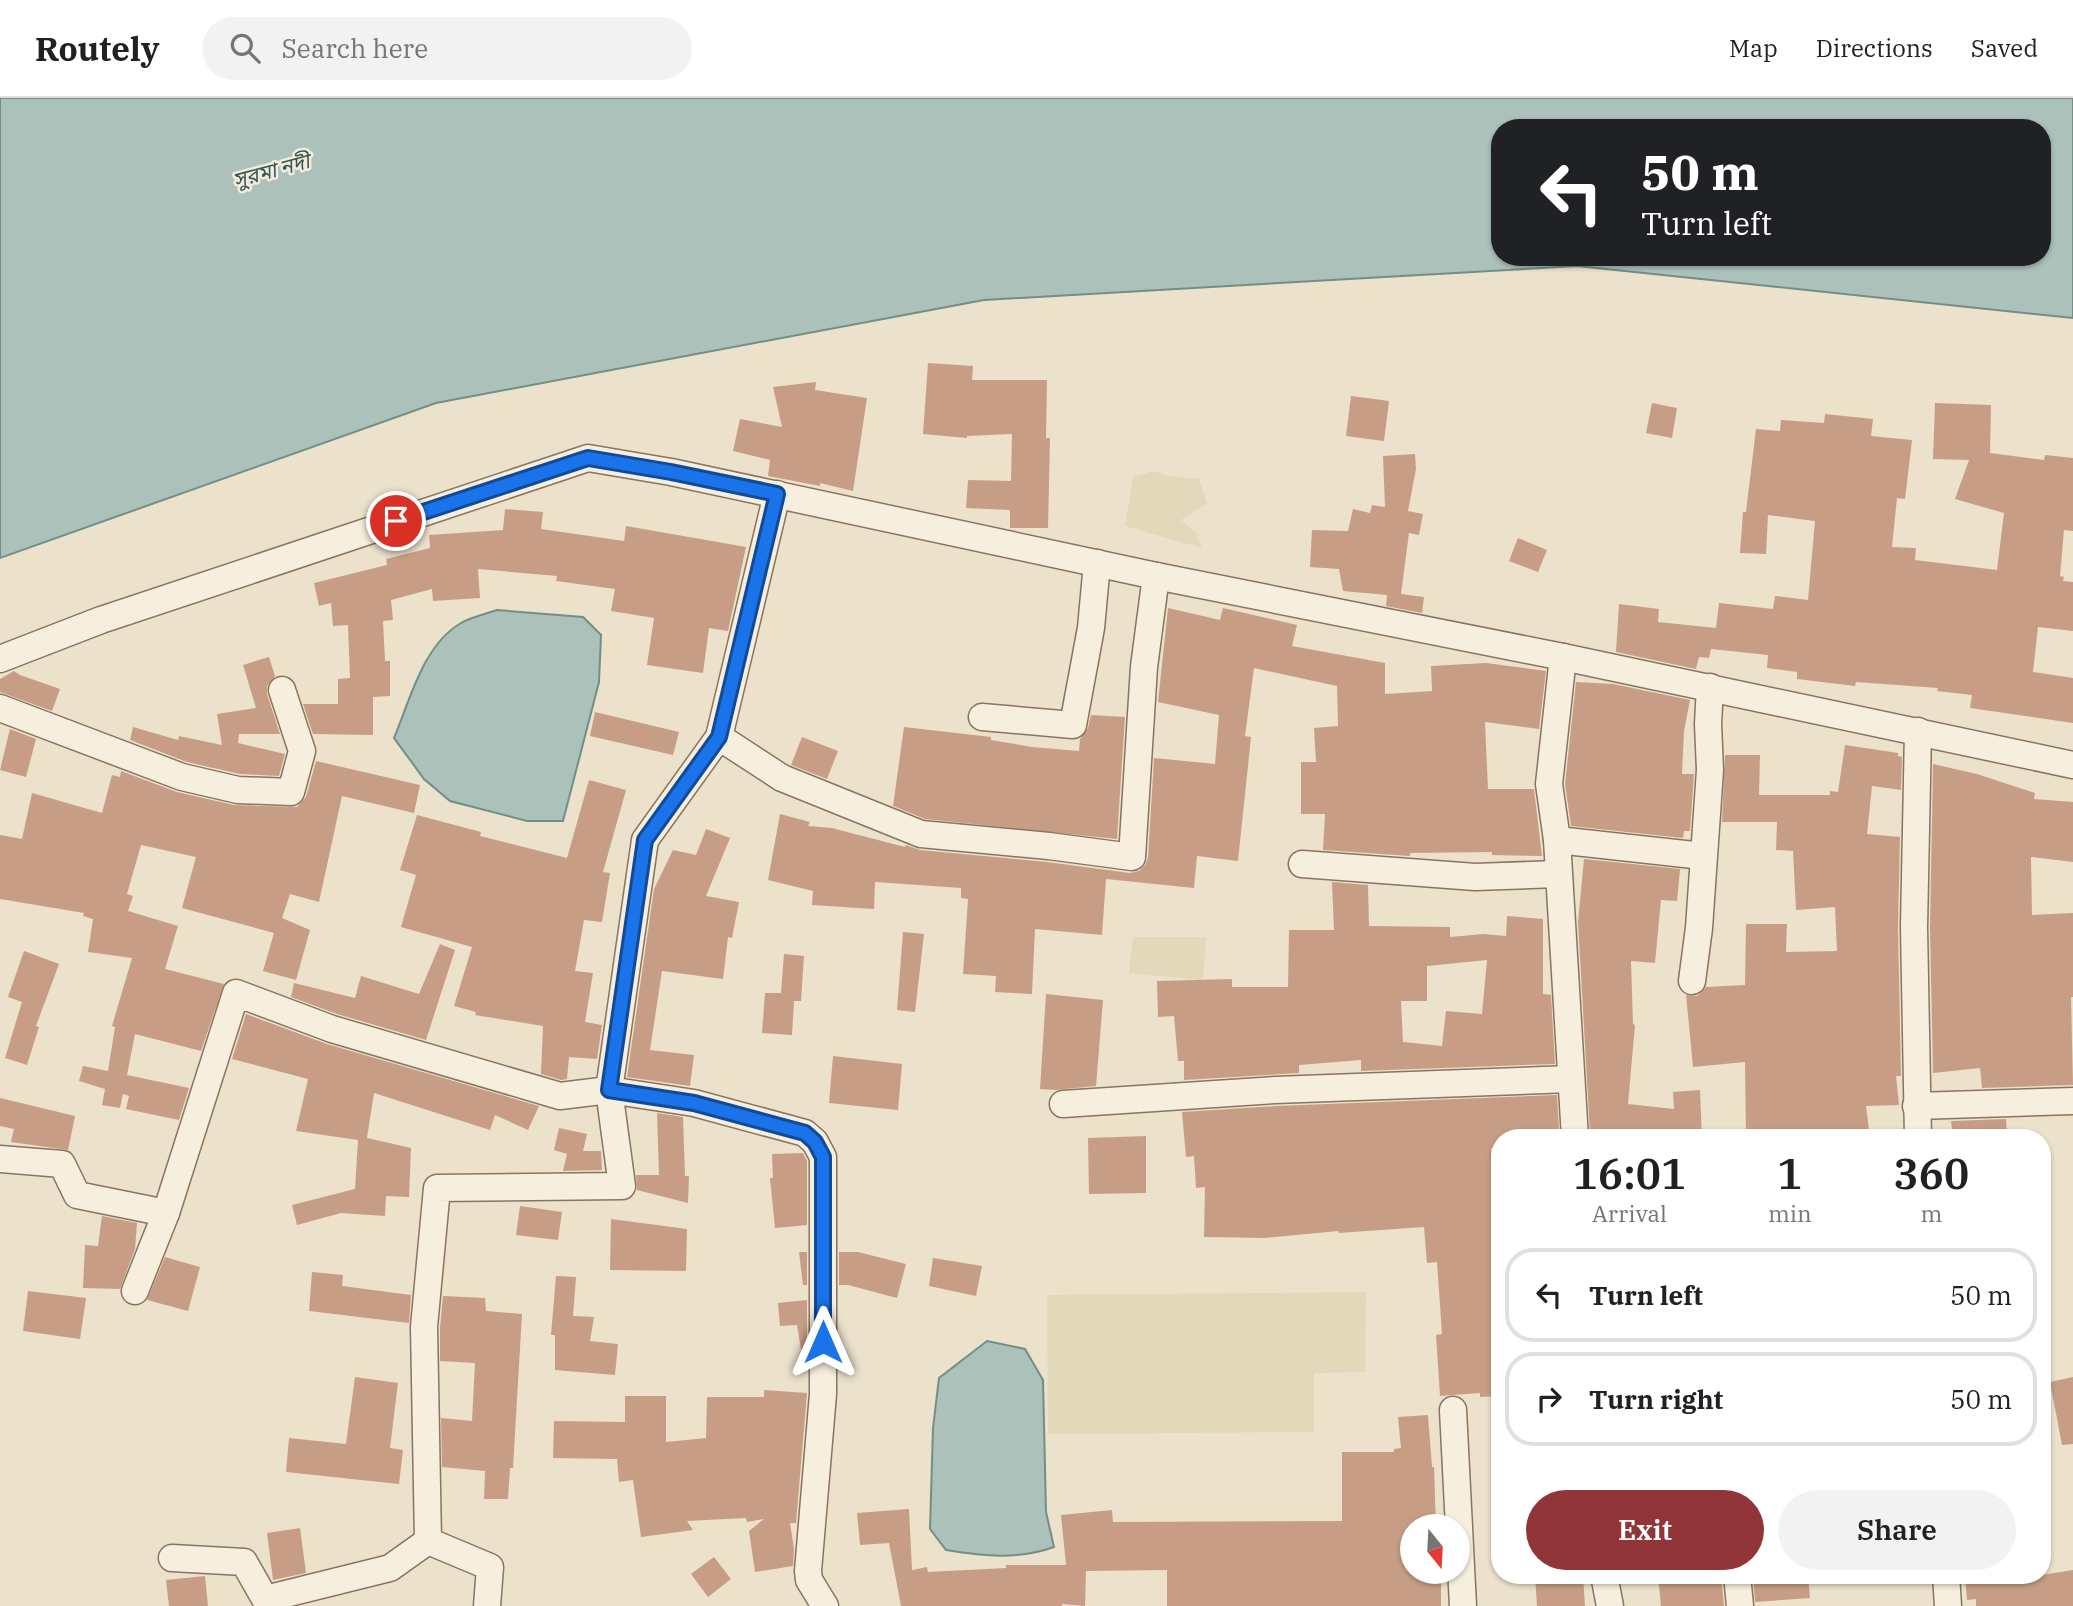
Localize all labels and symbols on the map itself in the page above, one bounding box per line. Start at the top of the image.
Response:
water label: সুরমা নদী [230,145,317,194]
pin [366,491,426,551]
position arrow [786,1305,860,1379]
north arrow [1400,1514,1470,1584]

